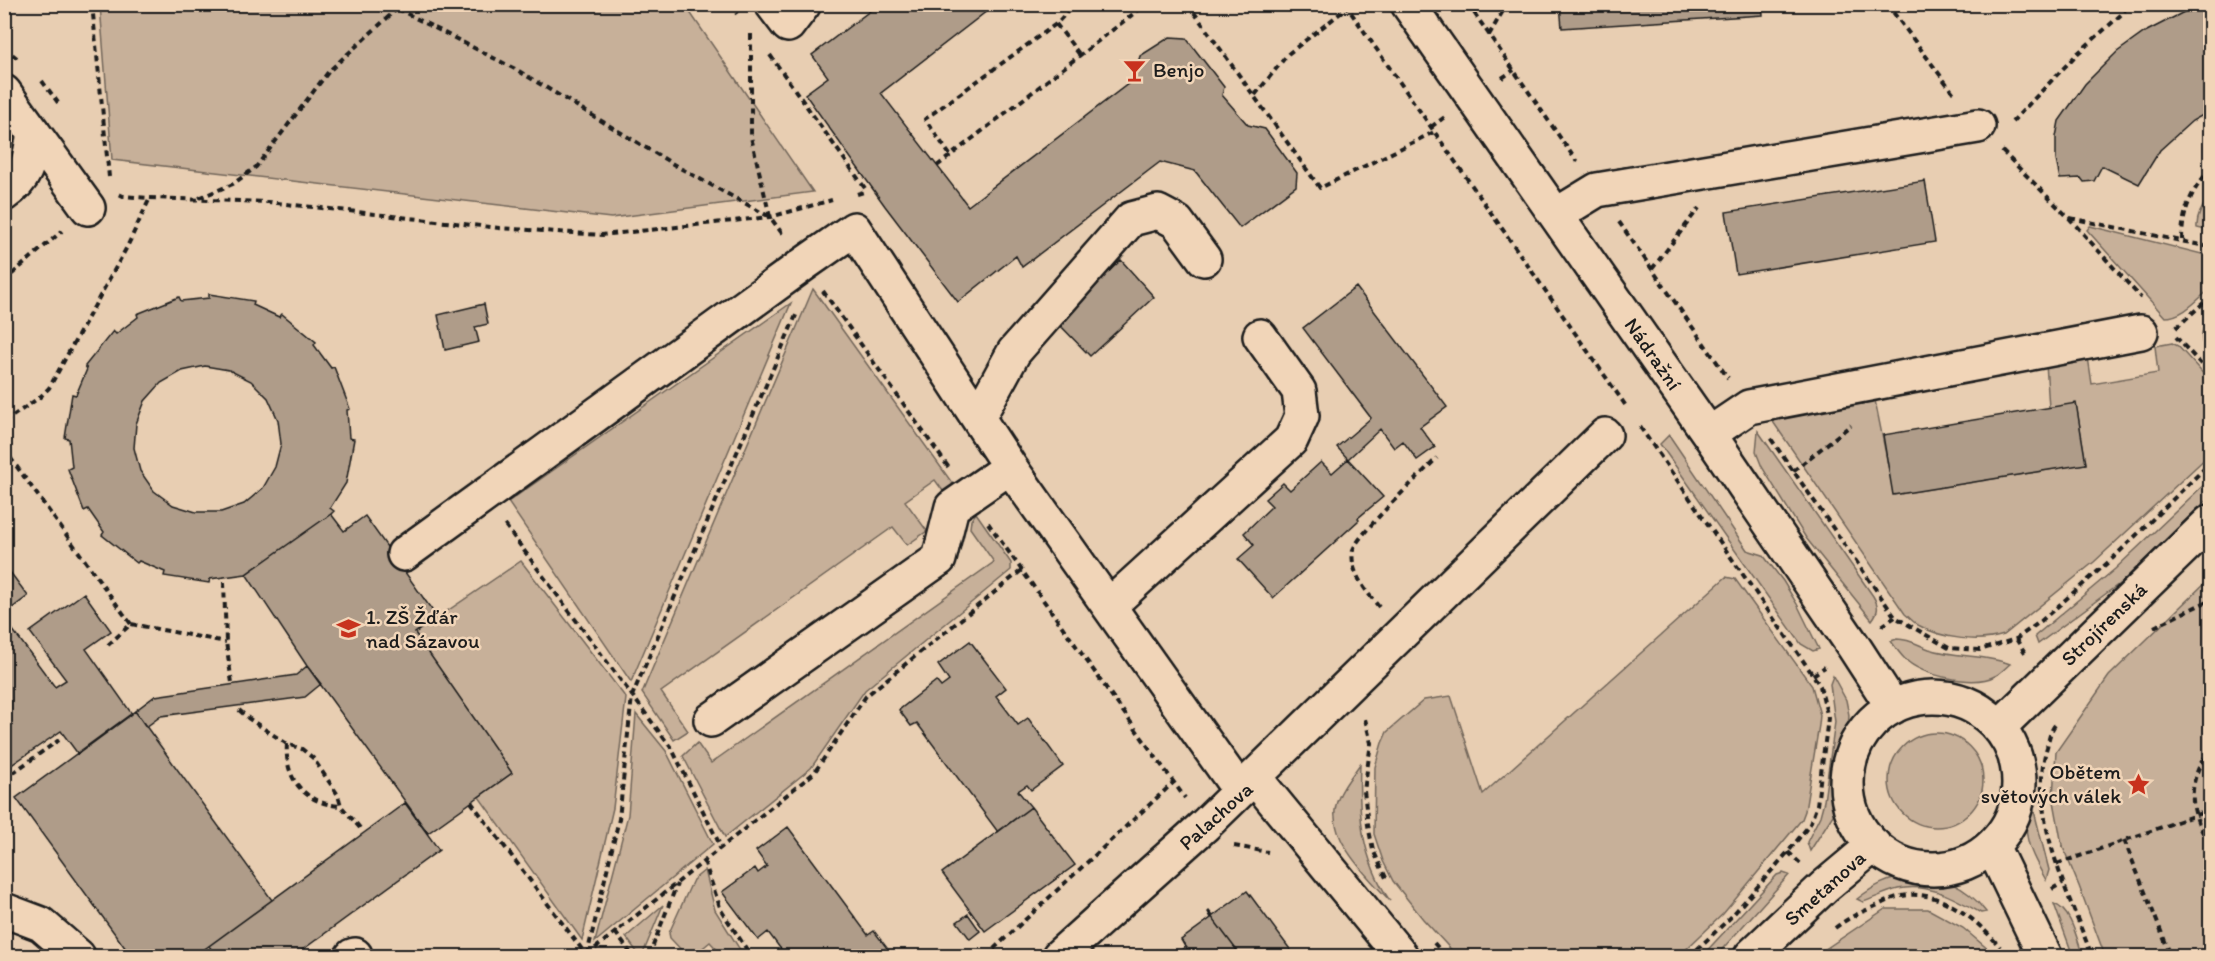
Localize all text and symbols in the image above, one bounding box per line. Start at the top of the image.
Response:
bar icon: Benjo [1122,57,1148,83]
place label: Benjo [1153,57,1204,82]
street label: Nádražní [1619,313,1688,395]
street label: Strojírenská [2056,577,2152,671]
place label: 1. ZŠ Žďár nad Sázavou [366,604,480,653]
school or university icon: 1. ZŠ Žďár nad Sázavou [335,616,361,642]
place label: Obětem světových válek [1981,759,2121,808]
place icon: Obětem světových válek [2126,771,2152,797]
street label: Palachova [1174,776,1258,855]
street label: Smetanova [1779,845,1871,931]

